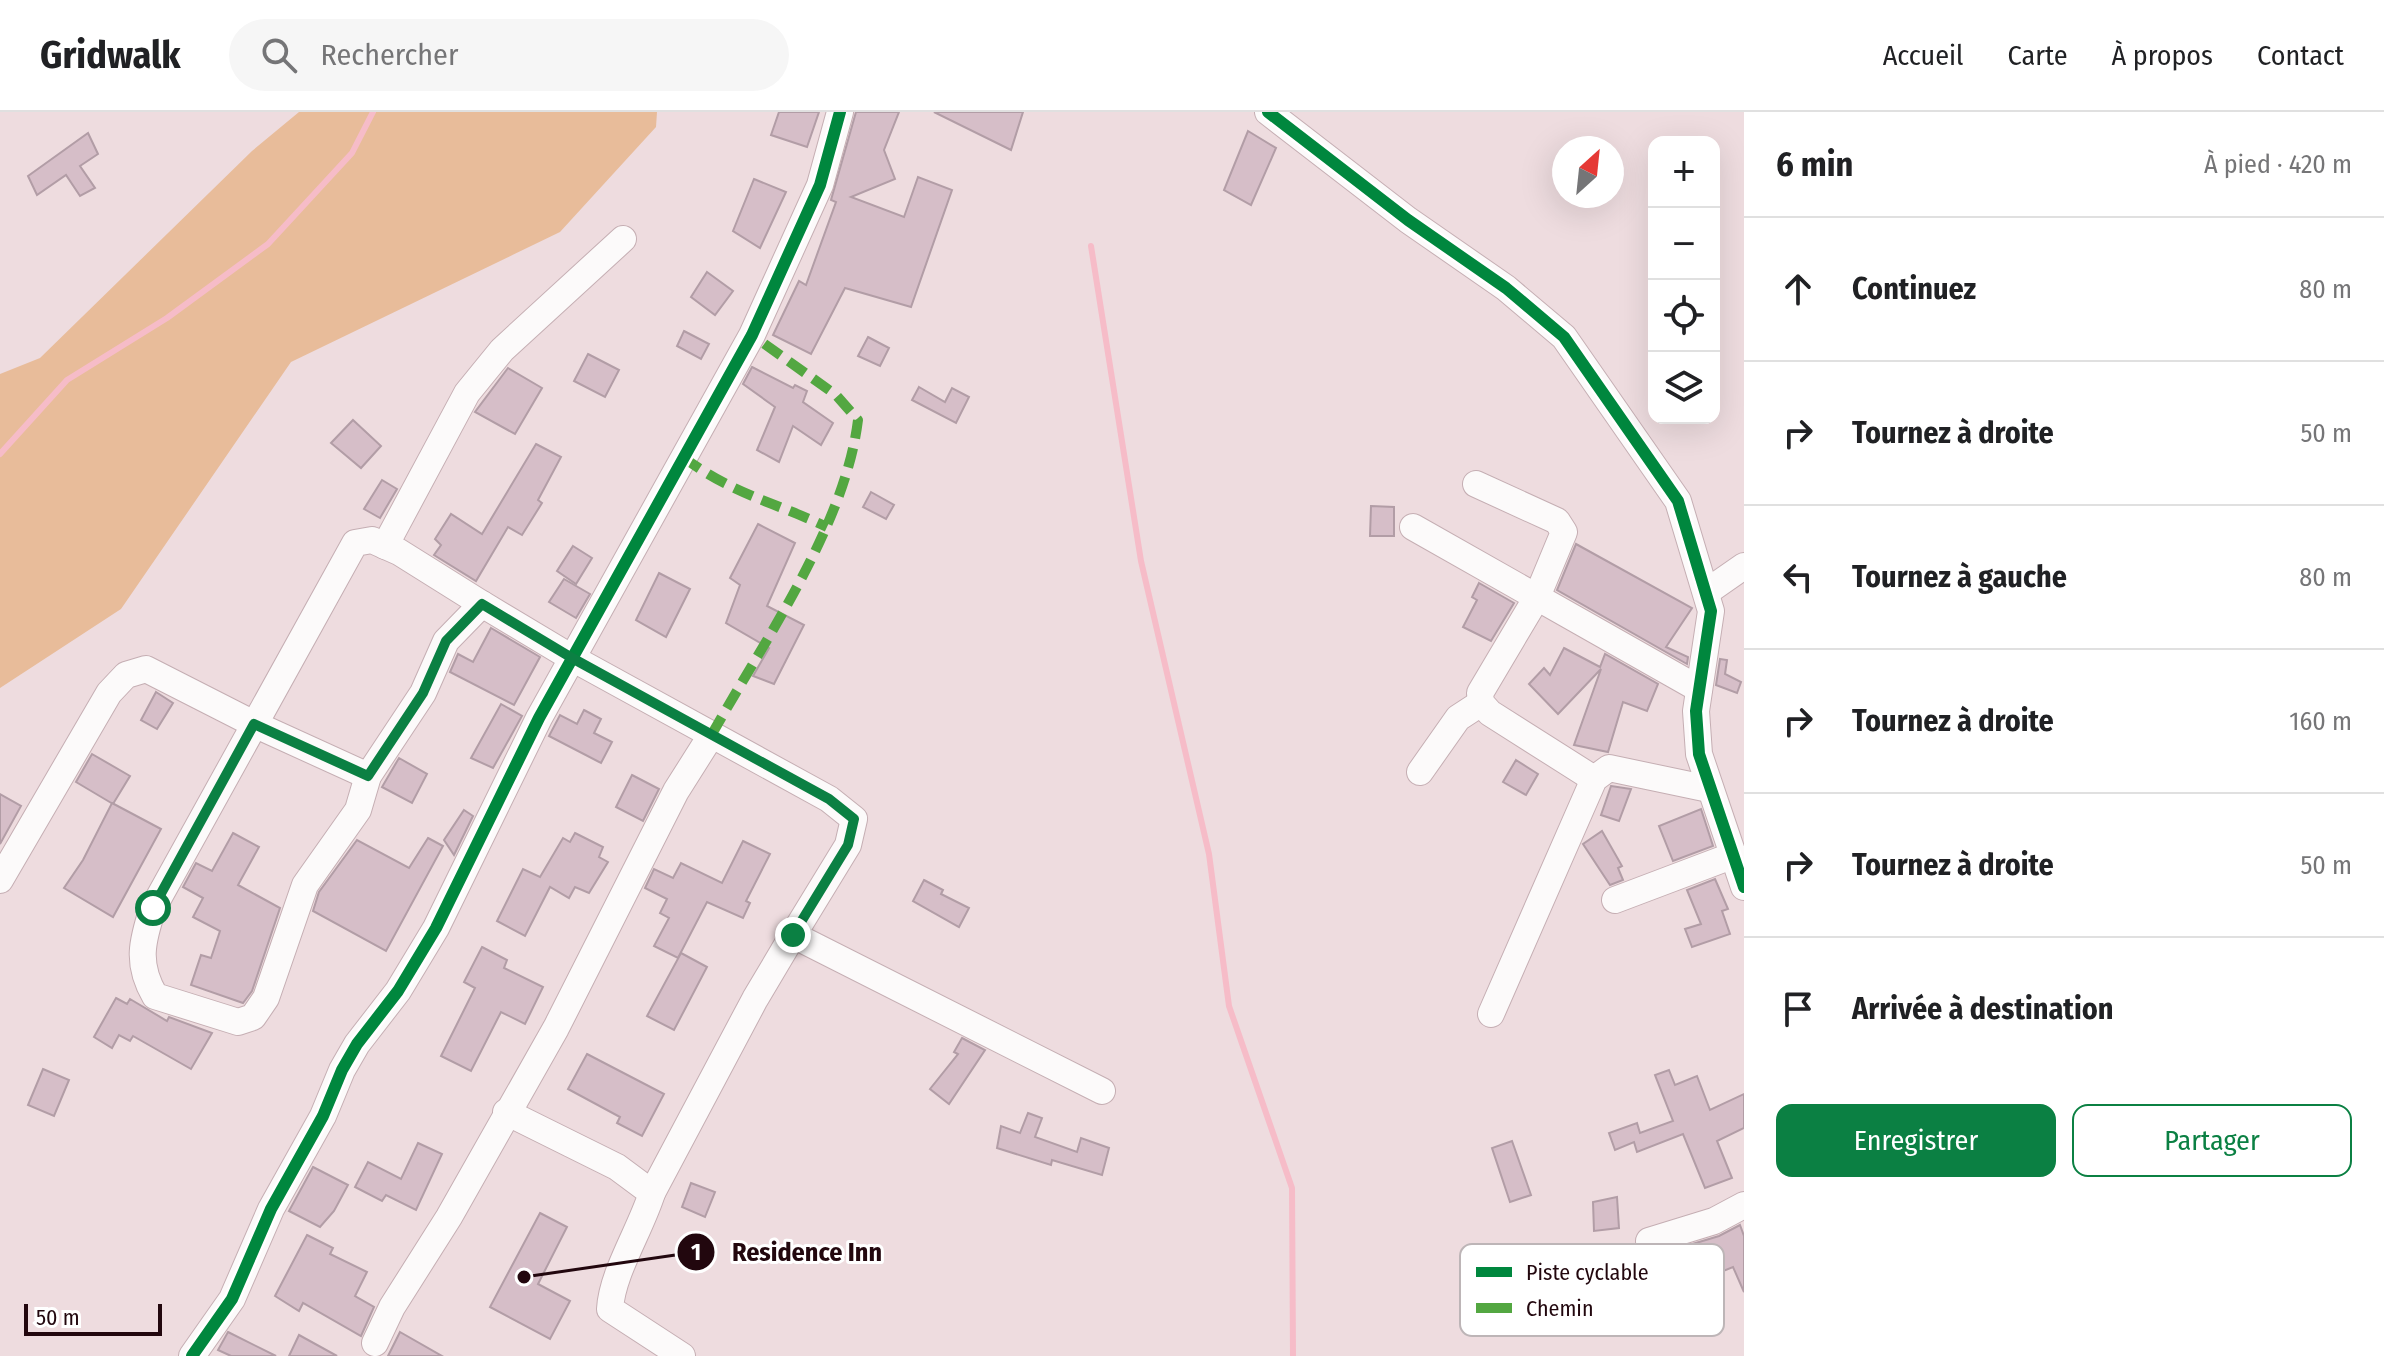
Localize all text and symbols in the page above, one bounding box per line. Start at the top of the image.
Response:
search box [229,19,789,91]
text: Gridwalk [40,32,181,78]
icon: search [257,33,301,77]
text: Rechercher [321,37,458,73]
text: Accueil [1883,39,1964,72]
text: Carte [2008,39,2068,72]
text: À propos [2112,39,2213,72]
text: Contact [2257,39,2344,72]
north arrow [1552,136,1624,208]
map controls [1648,136,1720,424]
button: + [1648,136,1720,208]
text: 6 min [1776,144,1853,185]
text: À pied · 420 m [2204,149,2352,180]
button: − [1648,208,1720,280]
icon: ahead [1776,267,1820,311]
text: Continuez [1852,271,1976,307]
text: 80 m [2299,274,2352,305]
button: locate [1648,280,1720,352]
button: layers [1648,352,1720,424]
icon: right [1776,411,1820,455]
text: Tournez à droite [1852,415,2054,451]
text: 50 m [2300,418,2352,449]
icon: left [1776,555,1820,599]
text: Tournez à gauche [1852,559,2067,595]
text: 80 m [2299,562,2352,593]
icon: right [1776,699,1820,743]
text: Tournez à droite [1852,703,2054,739]
text: 160 m [2289,706,2352,737]
icon: right [1776,843,1820,887]
text: Tournez à droite [1852,847,2054,883]
text: 50 m [2300,850,2352,881]
route start [135,890,171,926]
route end [775,917,811,953]
icon: arrive [1776,987,1820,1031]
text: Arrivée à destination [1852,991,2113,1027]
button: Enregistrer [1776,1104,2056,1177]
button: Partager [2072,1104,2352,1177]
callout: Residence Inn [676,1227,898,1277]
text: Residence Inn [732,1237,882,1268]
text: 1 [691,1238,701,1266]
legend [1460,1244,1724,1336]
text: Piste cyclable [1526,1259,1649,1286]
text: Chemin [1526,1295,1593,1322]
scale bar [24,1300,162,1336]
text: 50 m [36,1304,80,1331]

